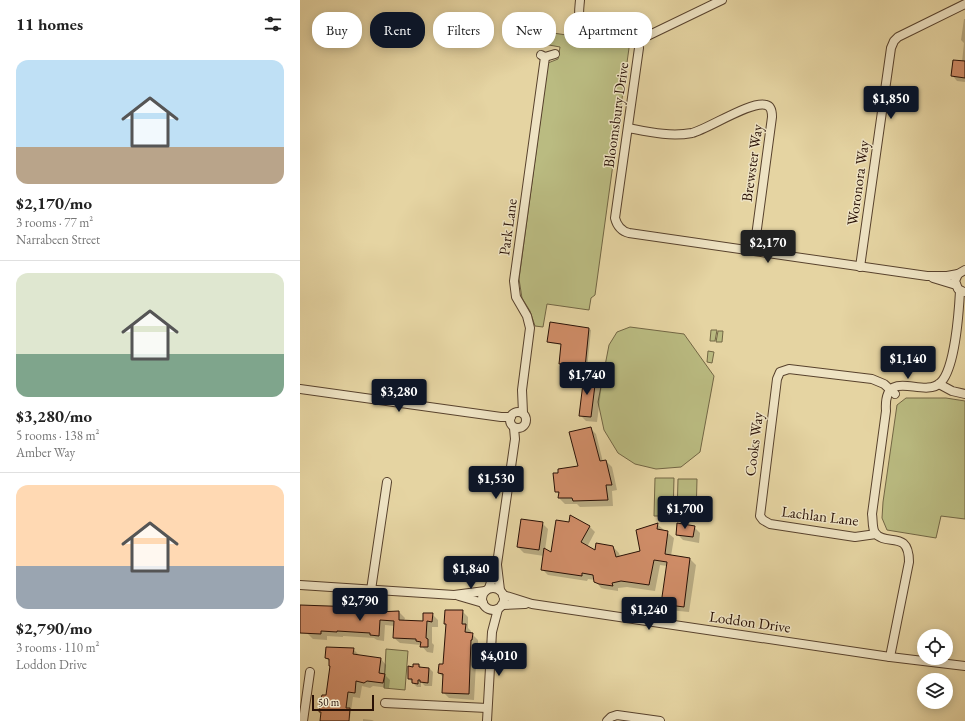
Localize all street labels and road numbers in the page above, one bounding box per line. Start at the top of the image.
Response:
street label: Bloomsbury Drive [599,61,632,169]
street label: Brewster Way [737,123,766,203]
street label: Woronora Way [842,139,873,227]
street label: Park Lane [494,197,521,257]
street label: Cooks Way [740,410,767,477]
street label: Lachlan Lane [780,501,860,530]
street label: Loddon Drive [708,606,792,637]

